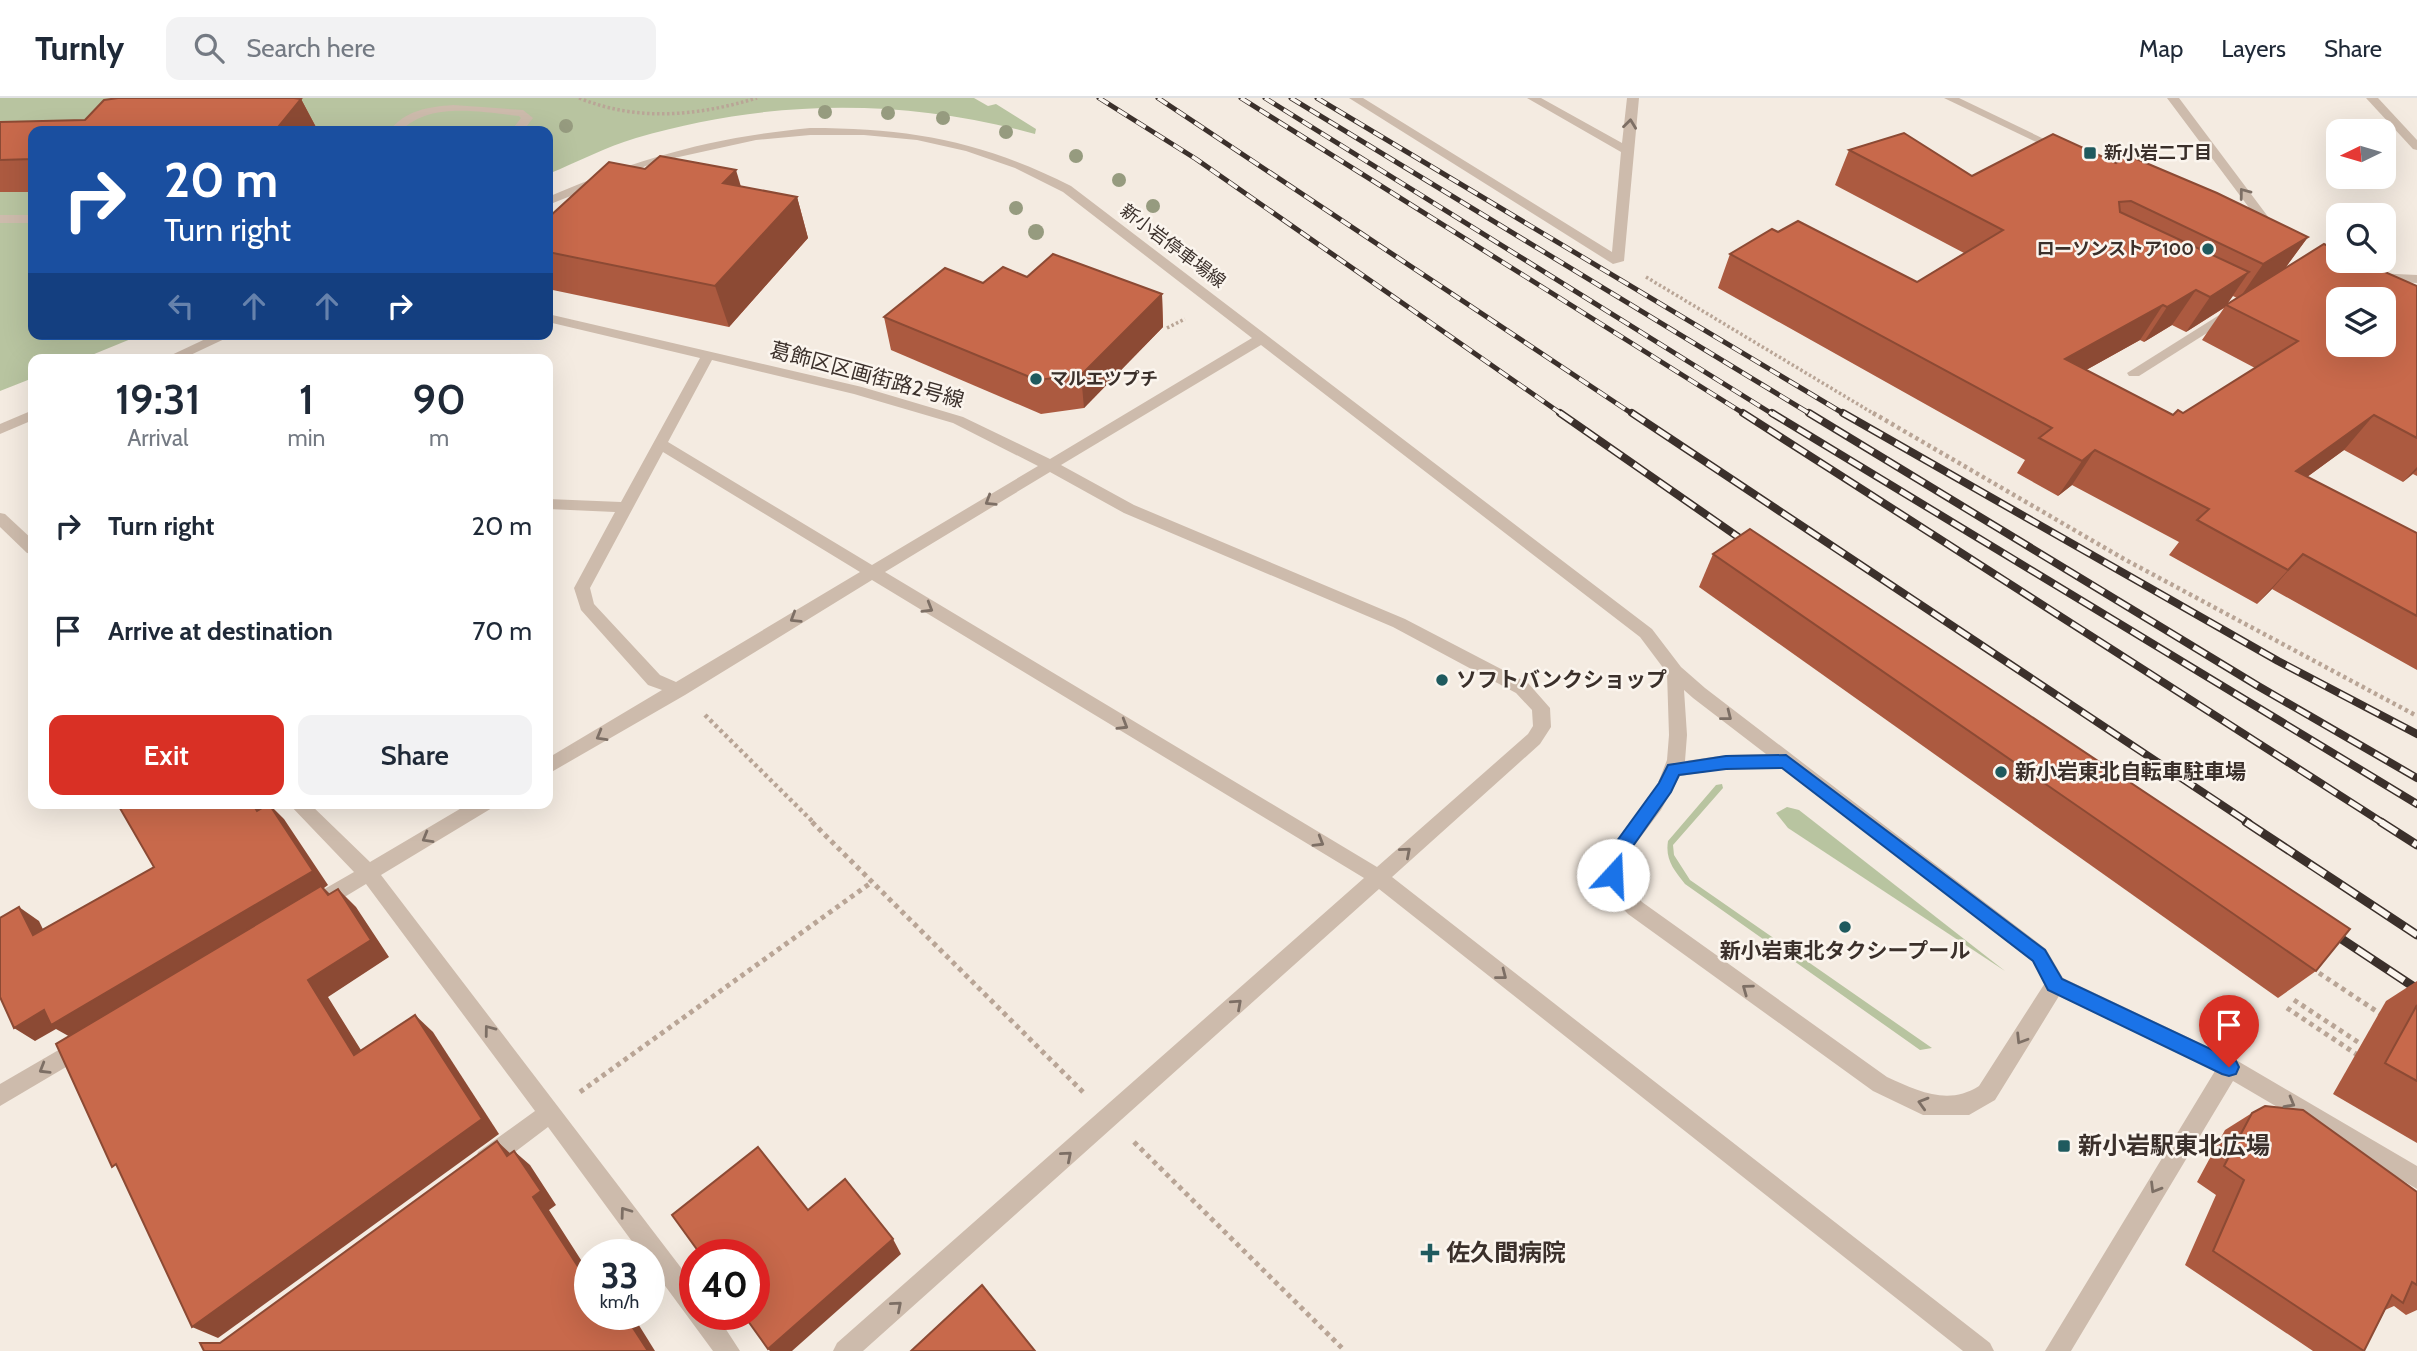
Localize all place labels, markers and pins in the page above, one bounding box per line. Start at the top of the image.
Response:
place label: 新小岩二丁目 [2104,142,2212,164]
marker: 新小岩二丁目 [2082,145,2098,161]
place label: ローソンストア100 [2036,238,2194,260]
marker: ローソンストア100 [2200,241,2216,257]
place label: マルエツプチ [1050,368,1158,390]
marker: マルエツプチ [1028,371,1044,387]
place label: ソフトバンクショップ [1456,667,1667,692]
marker: ソフトバンクショップ [1434,672,1450,688]
place label: 新小岩東北自転車駐車場 [2015,759,2246,784]
marker: 新小岩東北自転車駐車場 [1993,764,2009,780]
marker: 新小岩東北タクシープール [1837,919,1853,935]
place label: 新小岩東北タクシープール [1720,938,1970,963]
pin [2199,995,2259,1067]
place label: 新小岩駅東北広場 [2078,1131,2270,1160]
marker: 新小岩駅東北広場 [2056,1138,2072,1154]
place label: 佐久間病院 [1446,1238,1566,1267]
marker: 佐久間病院 [1420,1243,1440,1263]

